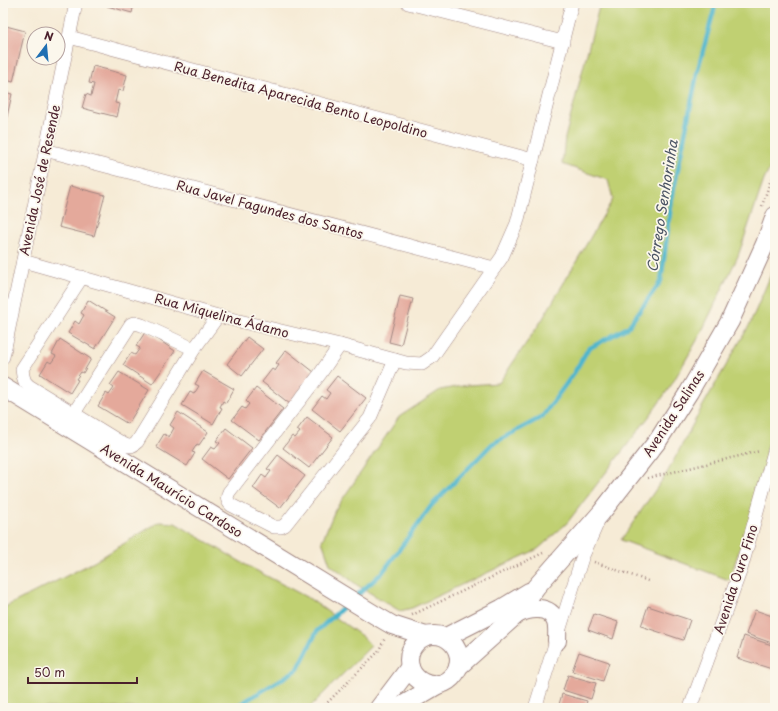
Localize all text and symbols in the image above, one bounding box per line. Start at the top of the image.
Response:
north arrow [26,26,66,66]
text: N [42,27,56,45]
street label: Rua Benedita Aparecida Bento Leopoldino [172,56,430,142]
street label: Avenida José de Resende [14,103,64,257]
water label: Córrego Senhorinha [641,137,683,274]
street label: Rua Javel Fagundes dos Santos [174,175,366,243]
street label: Rua Miquelina Ádamo [153,288,291,342]
street label: Avenida Salinas [638,366,708,460]
street label: Avenida Maurício Cardoso [97,438,247,542]
street label: Avenida Ouro Fino [708,522,762,636]
scale bar [28,659,137,685]
text: 50 m [34,663,65,681]

